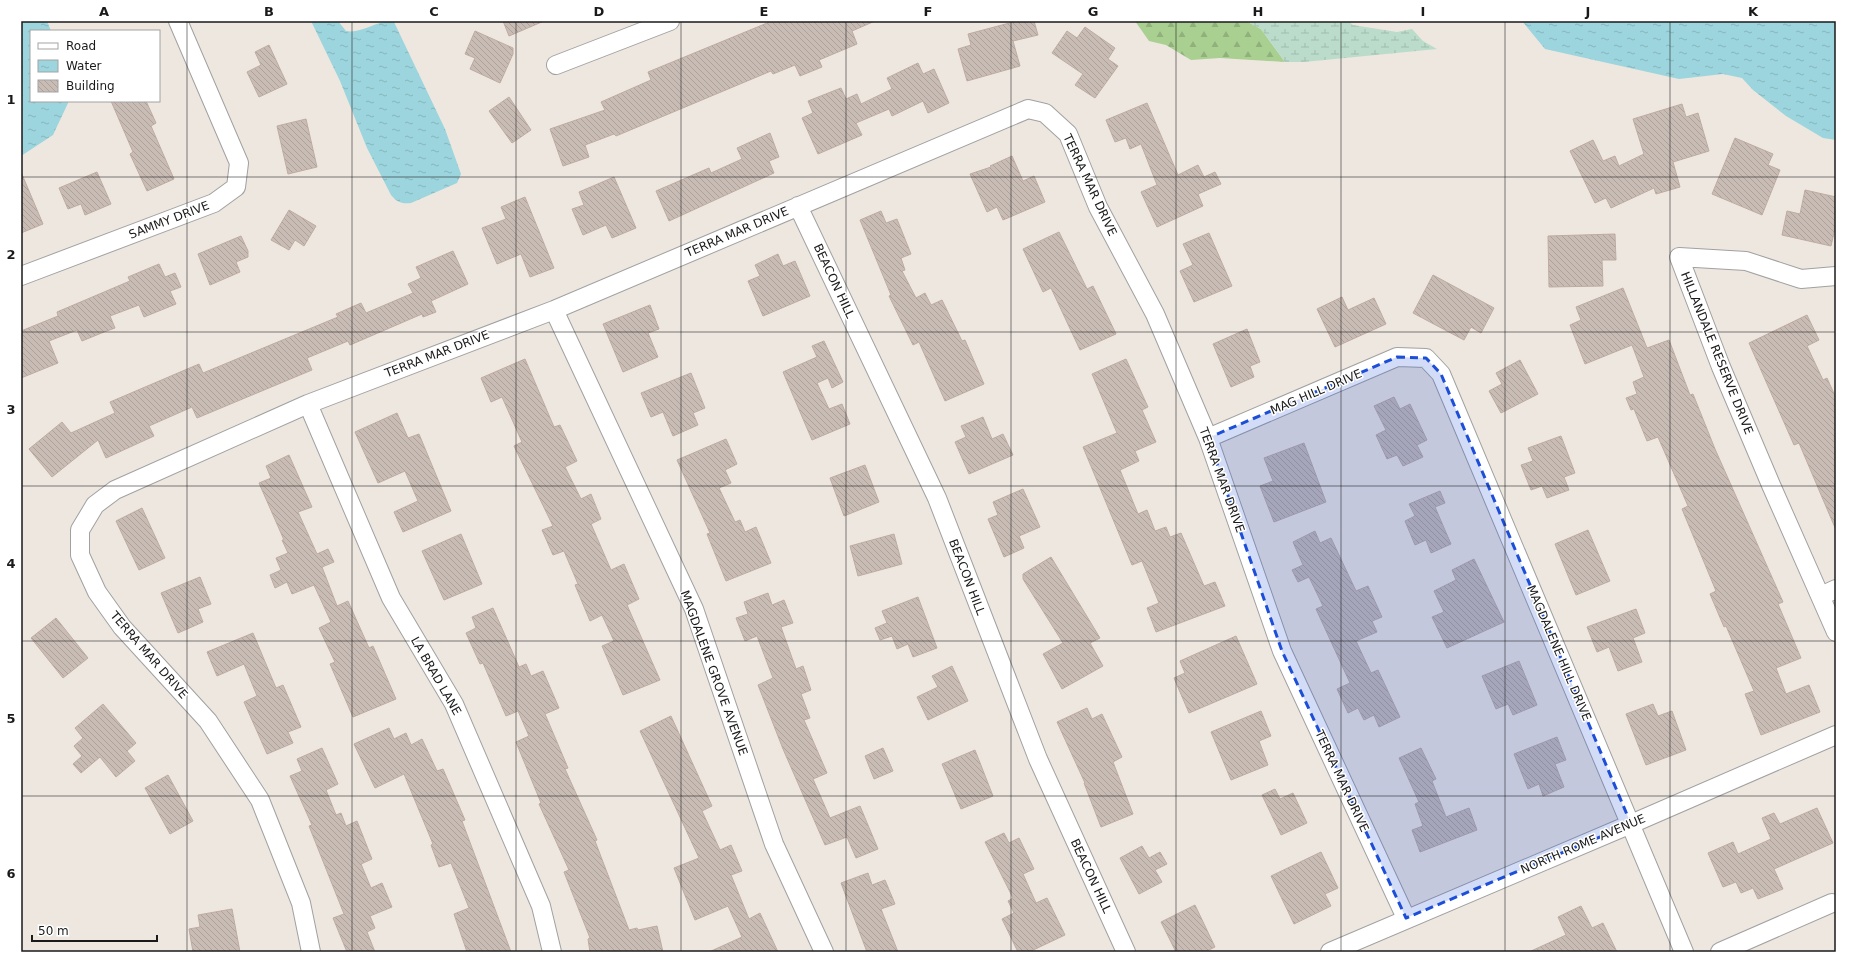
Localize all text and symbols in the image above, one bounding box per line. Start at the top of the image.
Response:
text: A [99,4,109,19]
text: B [264,4,274,19]
text: C [429,4,439,19]
text: D [594,4,605,19]
text: E [760,4,768,19]
text: F [924,4,932,19]
text: G [1088,4,1098,19]
text: H [1253,4,1263,19]
text: I [1421,4,1425,19]
text: J [1585,4,1590,19]
text: K [1748,4,1759,19]
legend [30,30,160,102]
text: Road [66,39,96,53]
text: Water [66,59,102,73]
text: Building [66,79,115,93]
text: 1 [6,92,16,107]
street label: TERRA MAR DRIVE [1060,131,1120,238]
street label: SAMMY DRIVE [127,198,211,242]
street label: TERRA MAR DRIVE [682,204,791,260]
street label: BEACON HILL [811,242,857,321]
text: 2 [6,247,16,262]
street label: HILLANDALE RESERVE DRIVE [1678,270,1756,436]
street label: TERRA MAR DRIVE [382,328,491,381]
street label: MAG HILL DRIVE [1268,366,1364,418]
text: 3 [6,402,16,417]
street label: TERRA MAR DRIVE [1196,425,1248,534]
street label: BEACON HILL [946,537,988,617]
text: 4 [6,556,16,571]
street label: MAGDALENE HILL DRIVE [1524,583,1594,723]
street label: MAGDALENE GROVE AVENUE [678,589,750,757]
street label: TERRA MAR DRIVE [107,608,191,701]
street label: LA BRAD LANE [408,634,464,718]
text: 5 [6,711,16,726]
street label: TERRA MAR DRIVE [1312,727,1372,834]
street label: NORTH ROME AVENUE [1519,811,1647,877]
street label: BEACON HILL [1068,837,1114,916]
text: 6 [6,866,16,881]
scale bar [32,917,157,943]
text: 50 m [38,924,69,938]

